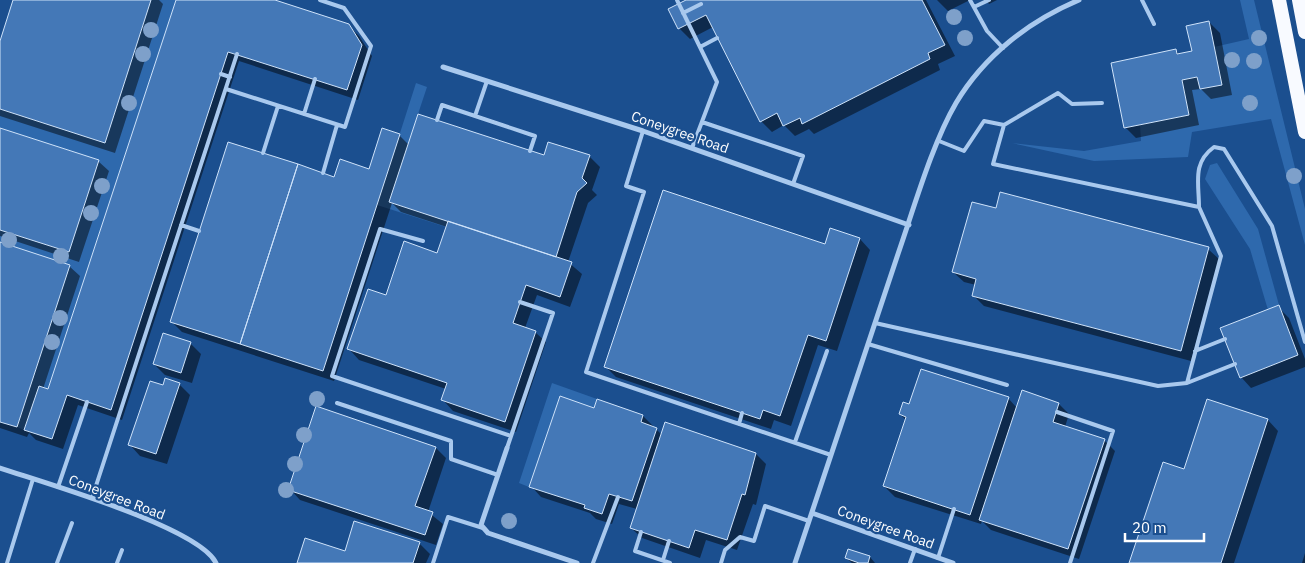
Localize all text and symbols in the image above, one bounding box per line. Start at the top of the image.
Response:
street label: Coneygree Road [629,107,731,157]
street label: Coneygree Road [66,470,168,524]
street label: Coneygree Road [835,501,937,553]
scale bar [1125,510,1204,542]
text: 20 m [1132,518,1167,537]

